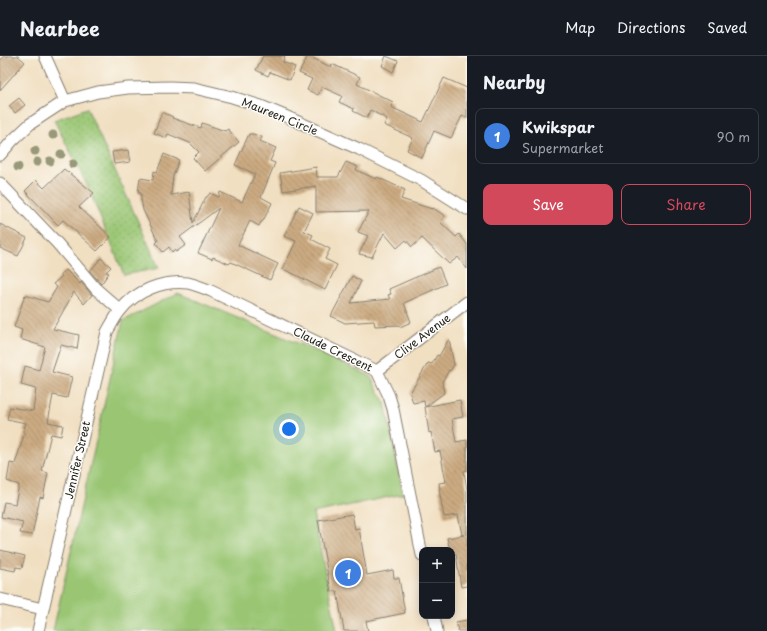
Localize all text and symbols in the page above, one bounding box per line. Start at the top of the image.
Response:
text: Nearbee [20,14,100,42]
text: Map [565,17,595,38]
text: Directions [617,17,685,38]
text: Saved [707,17,747,38]
text: Nearby [483,69,545,95]
street label: Maureen Circle [239,93,321,139]
text: Kwikspar [522,115,595,138]
text: 1 [494,127,500,146]
text: 90 m [717,127,750,146]
text: Supermarket [522,138,604,157]
button: Save [483,184,613,225]
button: Share [621,184,751,225]
street label: Clive Avenue [390,309,454,363]
street label: Claude Crescent [290,322,376,376]
street label: Jennifer Street [60,419,94,501]
your location [279,419,299,439]
map controls [419,547,455,619]
button: + [419,547,455,583]
pin: 1 [335,558,361,588]
button: − [419,583,455,619]

